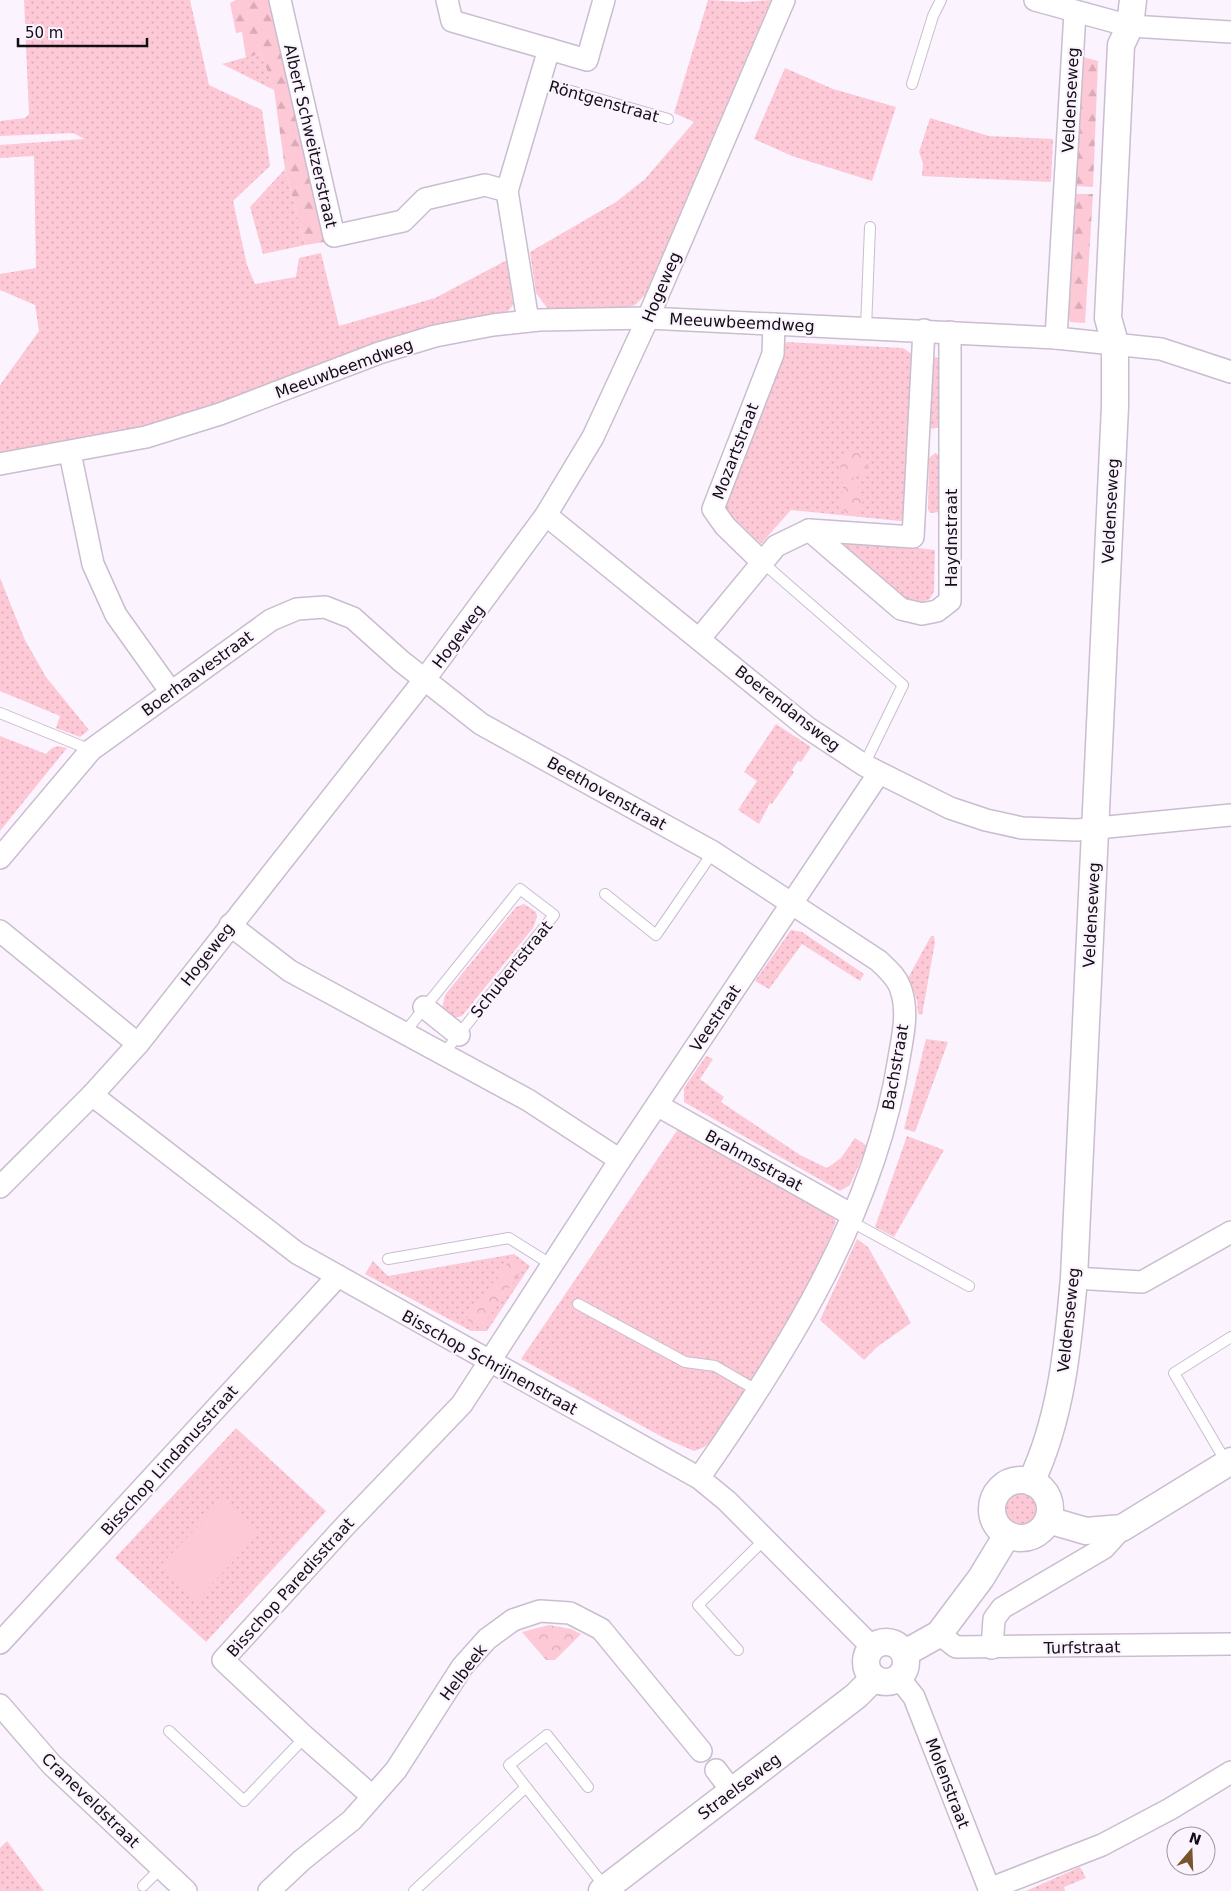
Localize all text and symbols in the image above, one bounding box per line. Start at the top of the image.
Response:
scale bar [18,15,146,47]
text: 50 m [25,24,63,42]
street label: Albert Schweitzerstraat [280,42,341,230]
street label: Veldenseweg [1058,47,1083,153]
street label: Röntgenstraat [547,77,661,126]
street label: Hogeweg [638,249,685,325]
street label: Meeuwbeemdweg [669,309,815,336]
street label: Meeuwbeemdweg [273,335,416,402]
street label: Mozartstraat [708,400,763,502]
street label: Veldenseweg [1098,458,1123,564]
street label: Haydnstraat [942,489,961,587]
street label: Hogeweg [428,601,489,672]
street label: Boerhaavestraat [138,627,257,720]
street label: Boerendansweg [731,661,844,755]
street label: Beethovenstraat [544,753,670,834]
street label: Veldenseweg [1079,862,1104,968]
street label: Schubertstraat [467,917,556,1022]
street label: Hogeweg [177,919,238,990]
street label: Veestraat [686,981,745,1055]
street label: Bachstraat [879,1023,912,1111]
street label: Brahmsstraat [702,1126,806,1195]
street label: Veldenseweg [1054,1267,1083,1373]
street label: Bisschop Schrijnenstraat [399,1306,581,1419]
street label: Bisschop Lindanusstraat [97,1381,242,1539]
street label: Bisschop Paredisstraat [223,1514,358,1661]
street label: Turfstraat [1042,1637,1121,1658]
street label: Helbeek [436,1640,491,1704]
street label: Molenstraat [922,1735,973,1831]
street label: Craneveldstraat [38,1749,143,1852]
street label: Straelseweg [694,1749,784,1824]
north arrow [1166,1826,1216,1876]
text: N [1187,1829,1203,1848]

